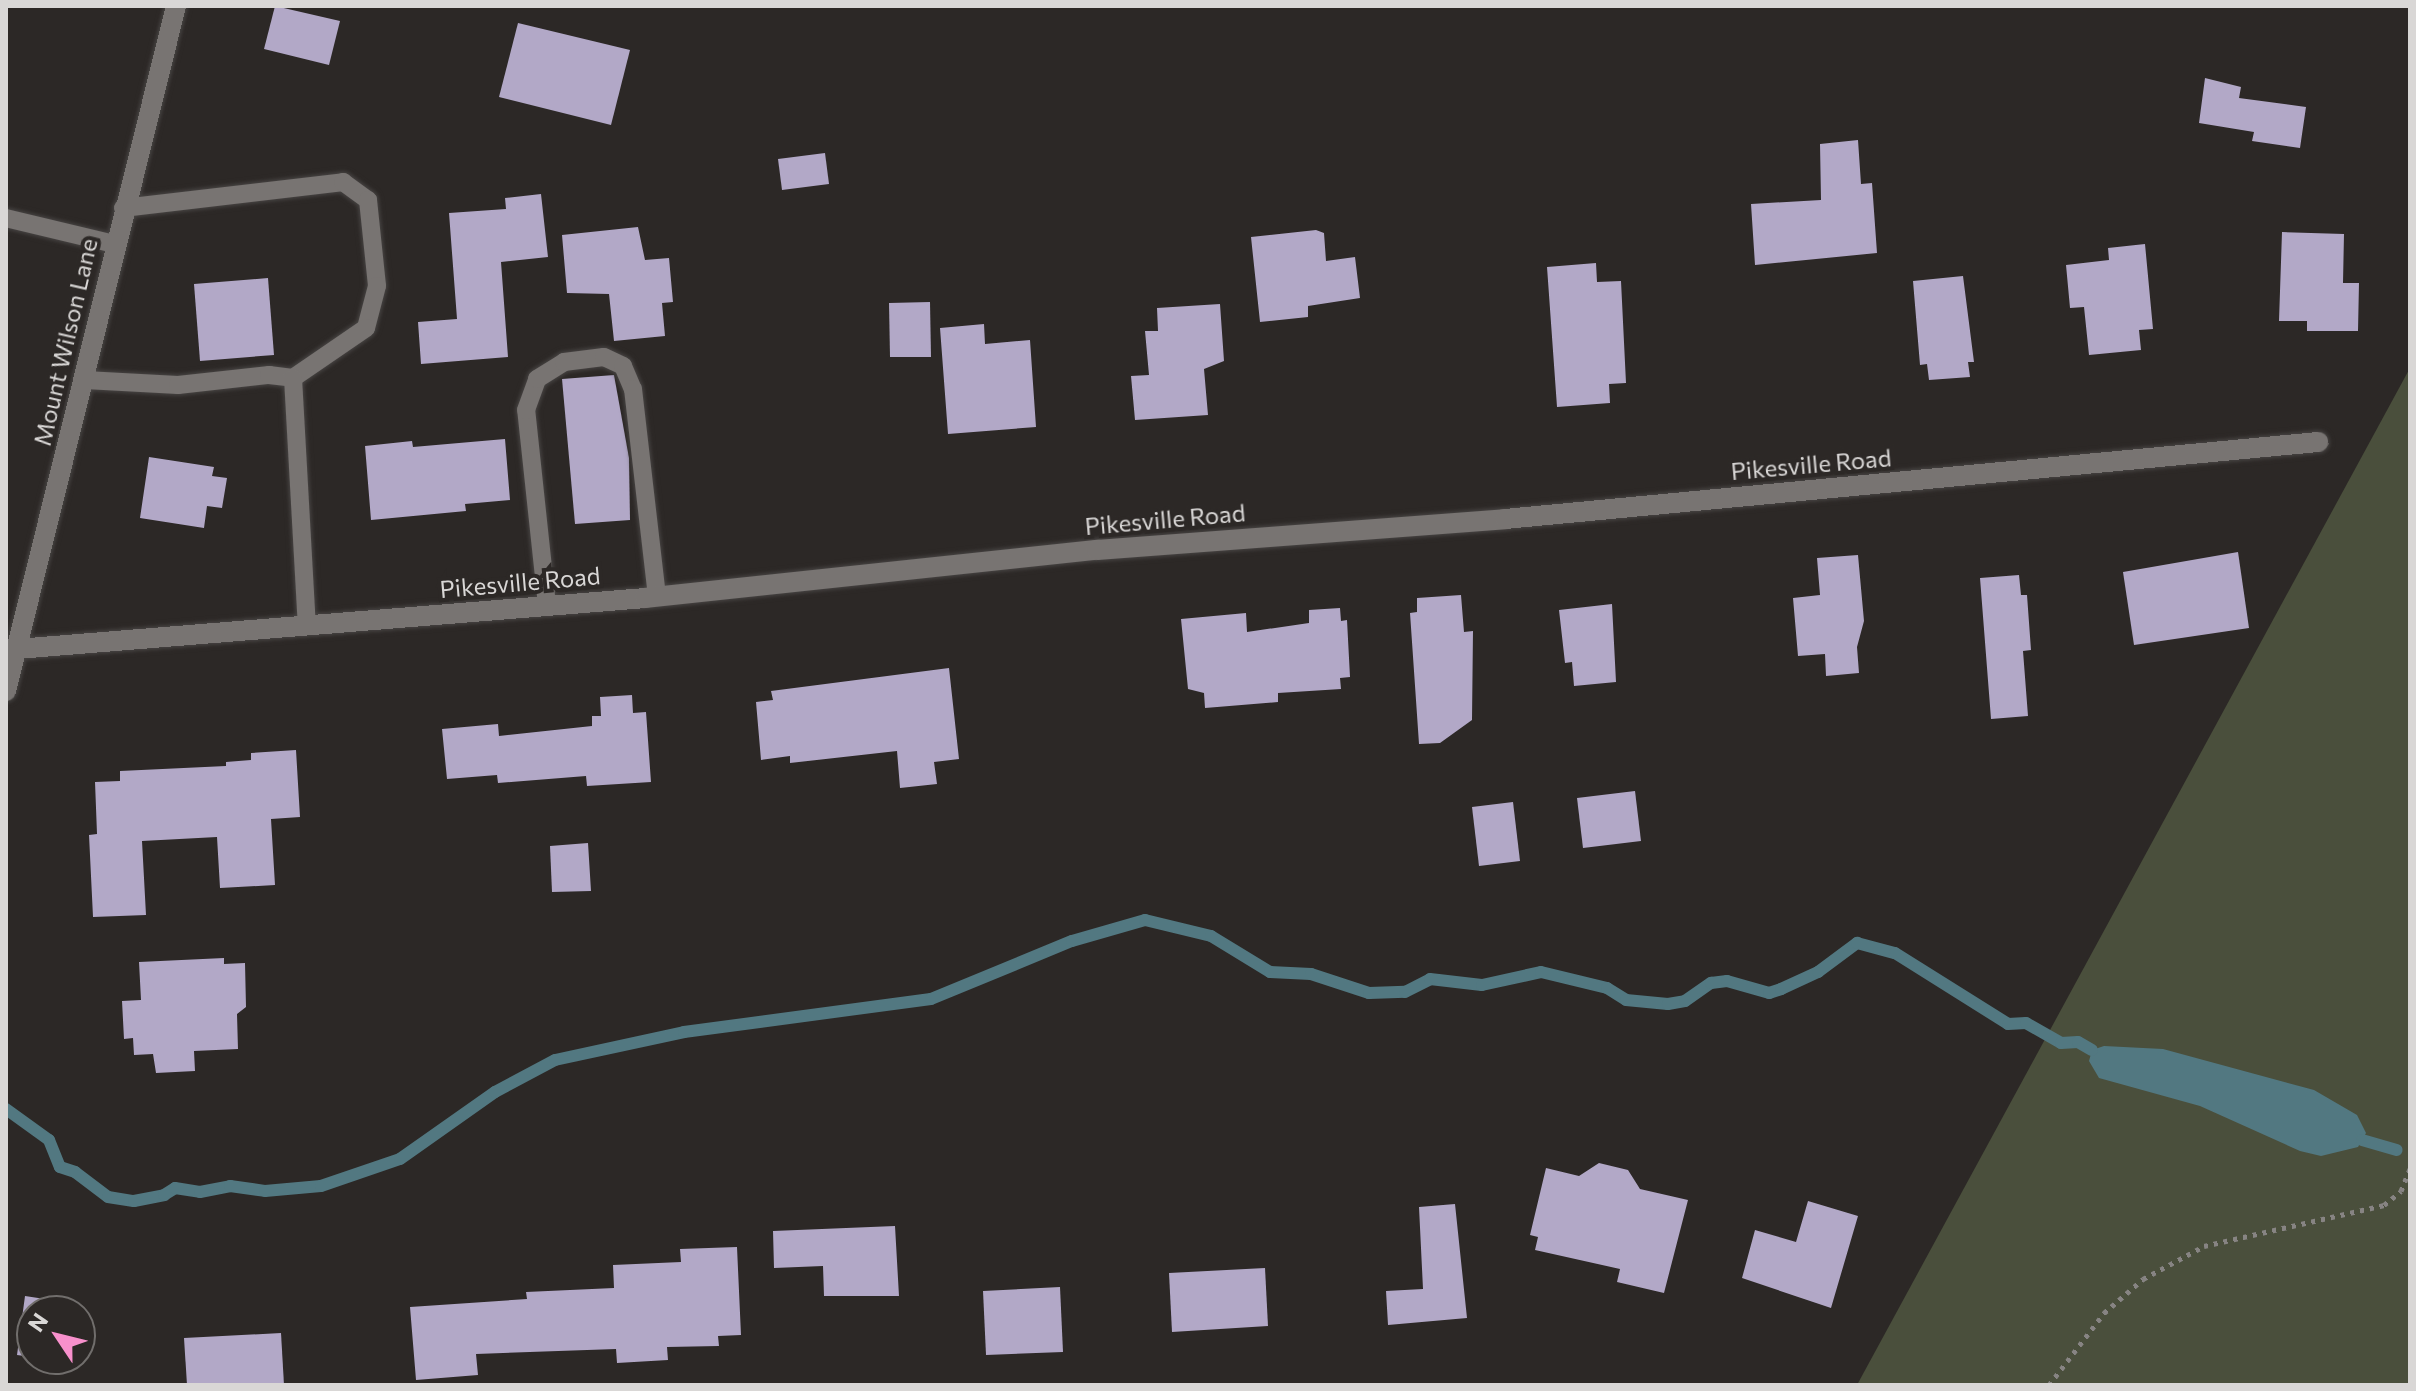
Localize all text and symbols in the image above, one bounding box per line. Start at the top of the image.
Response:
street label: Mount Wilson Lane [27,236,103,448]
street label: Pikesville Road [1730,443,1892,485]
street label: Pikesville Road [1084,498,1246,540]
street label: Pikesville Road [439,561,601,603]
north arrow [16,1295,96,1375]
text: N [22,1308,53,1337]

